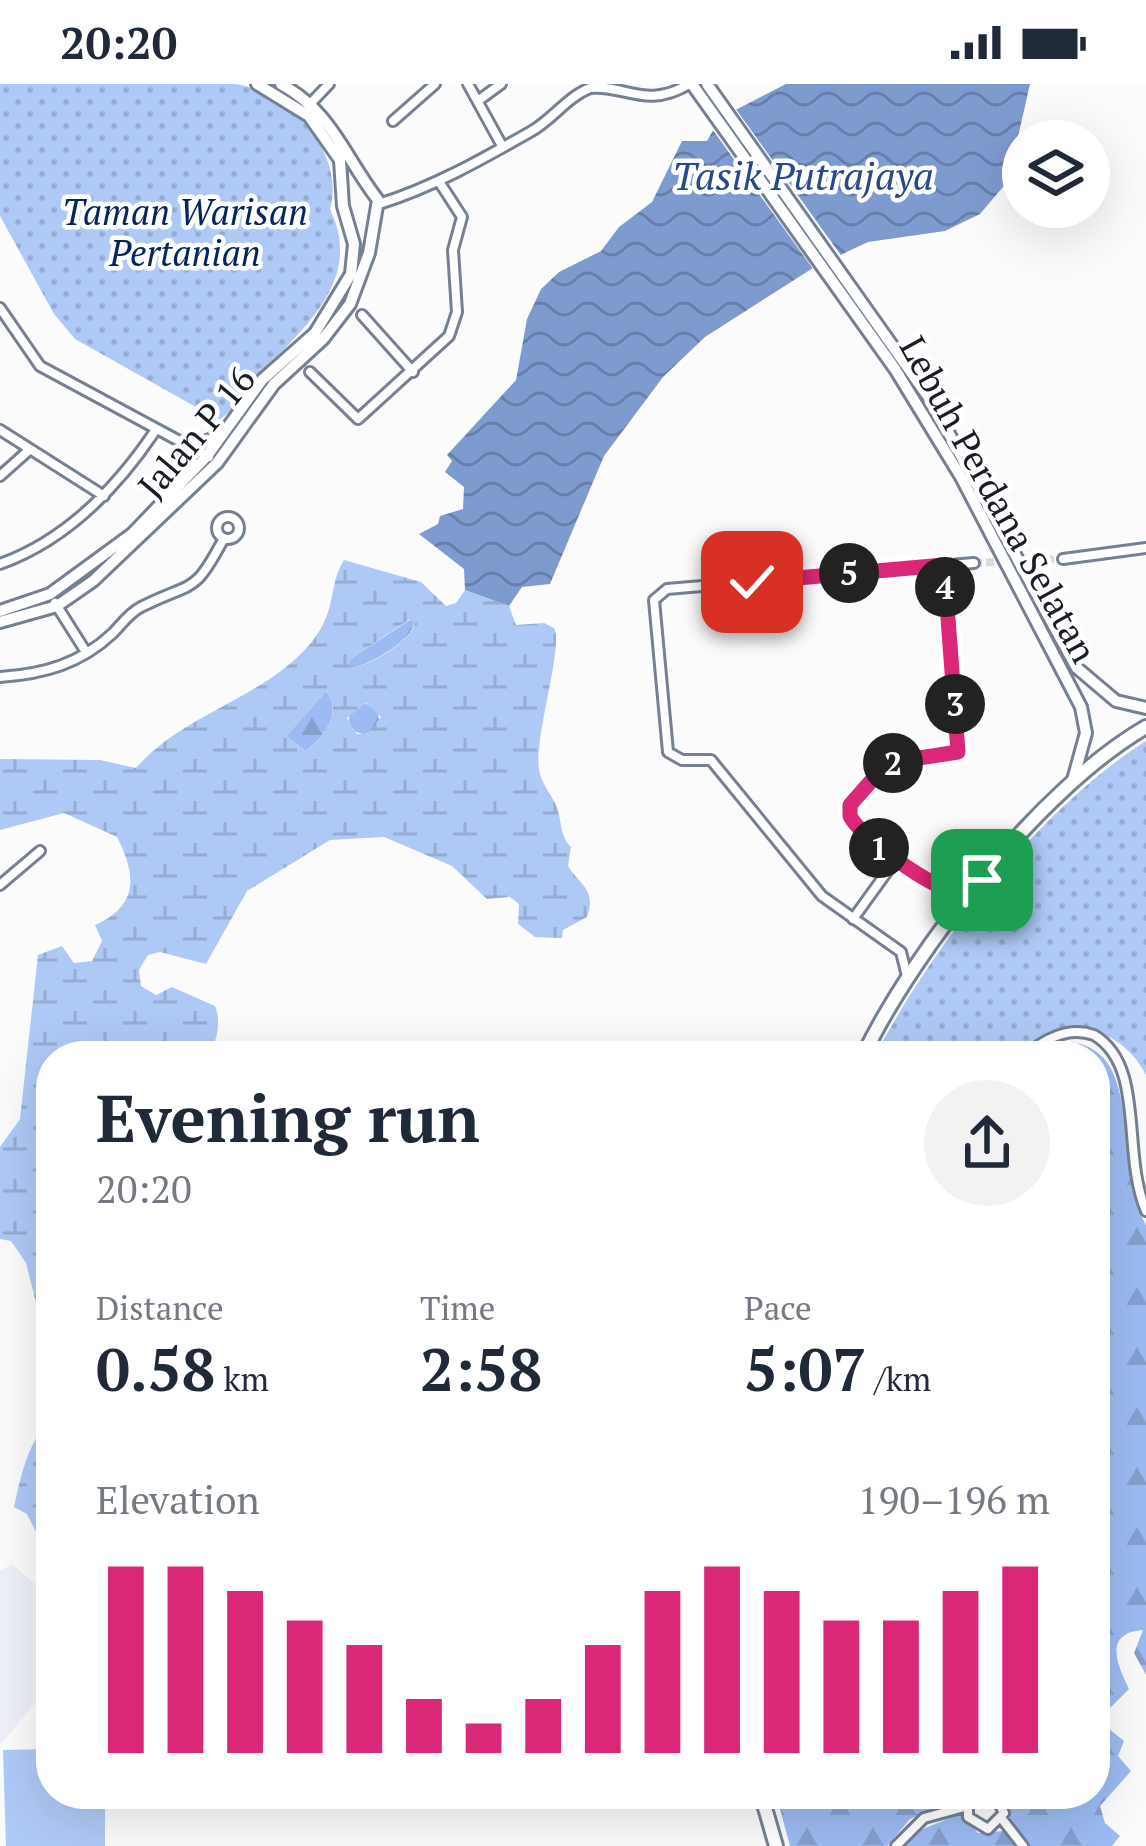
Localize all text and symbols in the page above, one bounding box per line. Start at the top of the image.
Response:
text: 20:20 [60,12,177,72]
map controls [1002,120,1110,228]
button: layers [1002,120,1110,228]
water label: Tasik Putrajaya [672,149,934,201]
park label: Taman Warisan Pertanian [62,188,308,276]
street label: Lebuh Perdana Selatan [890,327,1108,671]
street label: Jalan P 16 [127,356,265,508]
pin [701,531,803,633]
pin: 5 [819,543,879,603]
icon: check [719,549,785,615]
text: 5 [840,551,858,594]
pin: 4 [915,557,975,617]
text: 4 [936,565,954,608]
pin: 3 [925,674,985,734]
text: 3 [946,682,964,725]
pin: 2 [863,733,923,793]
text: 2 [884,741,902,784]
pin: 1 [849,818,909,878]
text: 1 [870,826,888,869]
pin [931,829,1033,931]
icon: arrive [949,847,1015,913]
text: Evening run [96,1073,480,1161]
button: share [924,1080,1050,1206]
text: 20:20 [96,1162,192,1214]
text: Distance [96,1286,223,1329]
text: Time [420,1286,495,1329]
text: Pace [744,1286,812,1329]
text: 0.58 [96,1329,215,1408]
text: 2:58 [420,1329,542,1408]
text: 5:07 [744,1329,866,1408]
text: km [215,1357,269,1400]
text: /km [866,1357,931,1400]
text: Elevation [96,1473,260,1525]
text: 190–196 m [858,1473,1050,1525]

